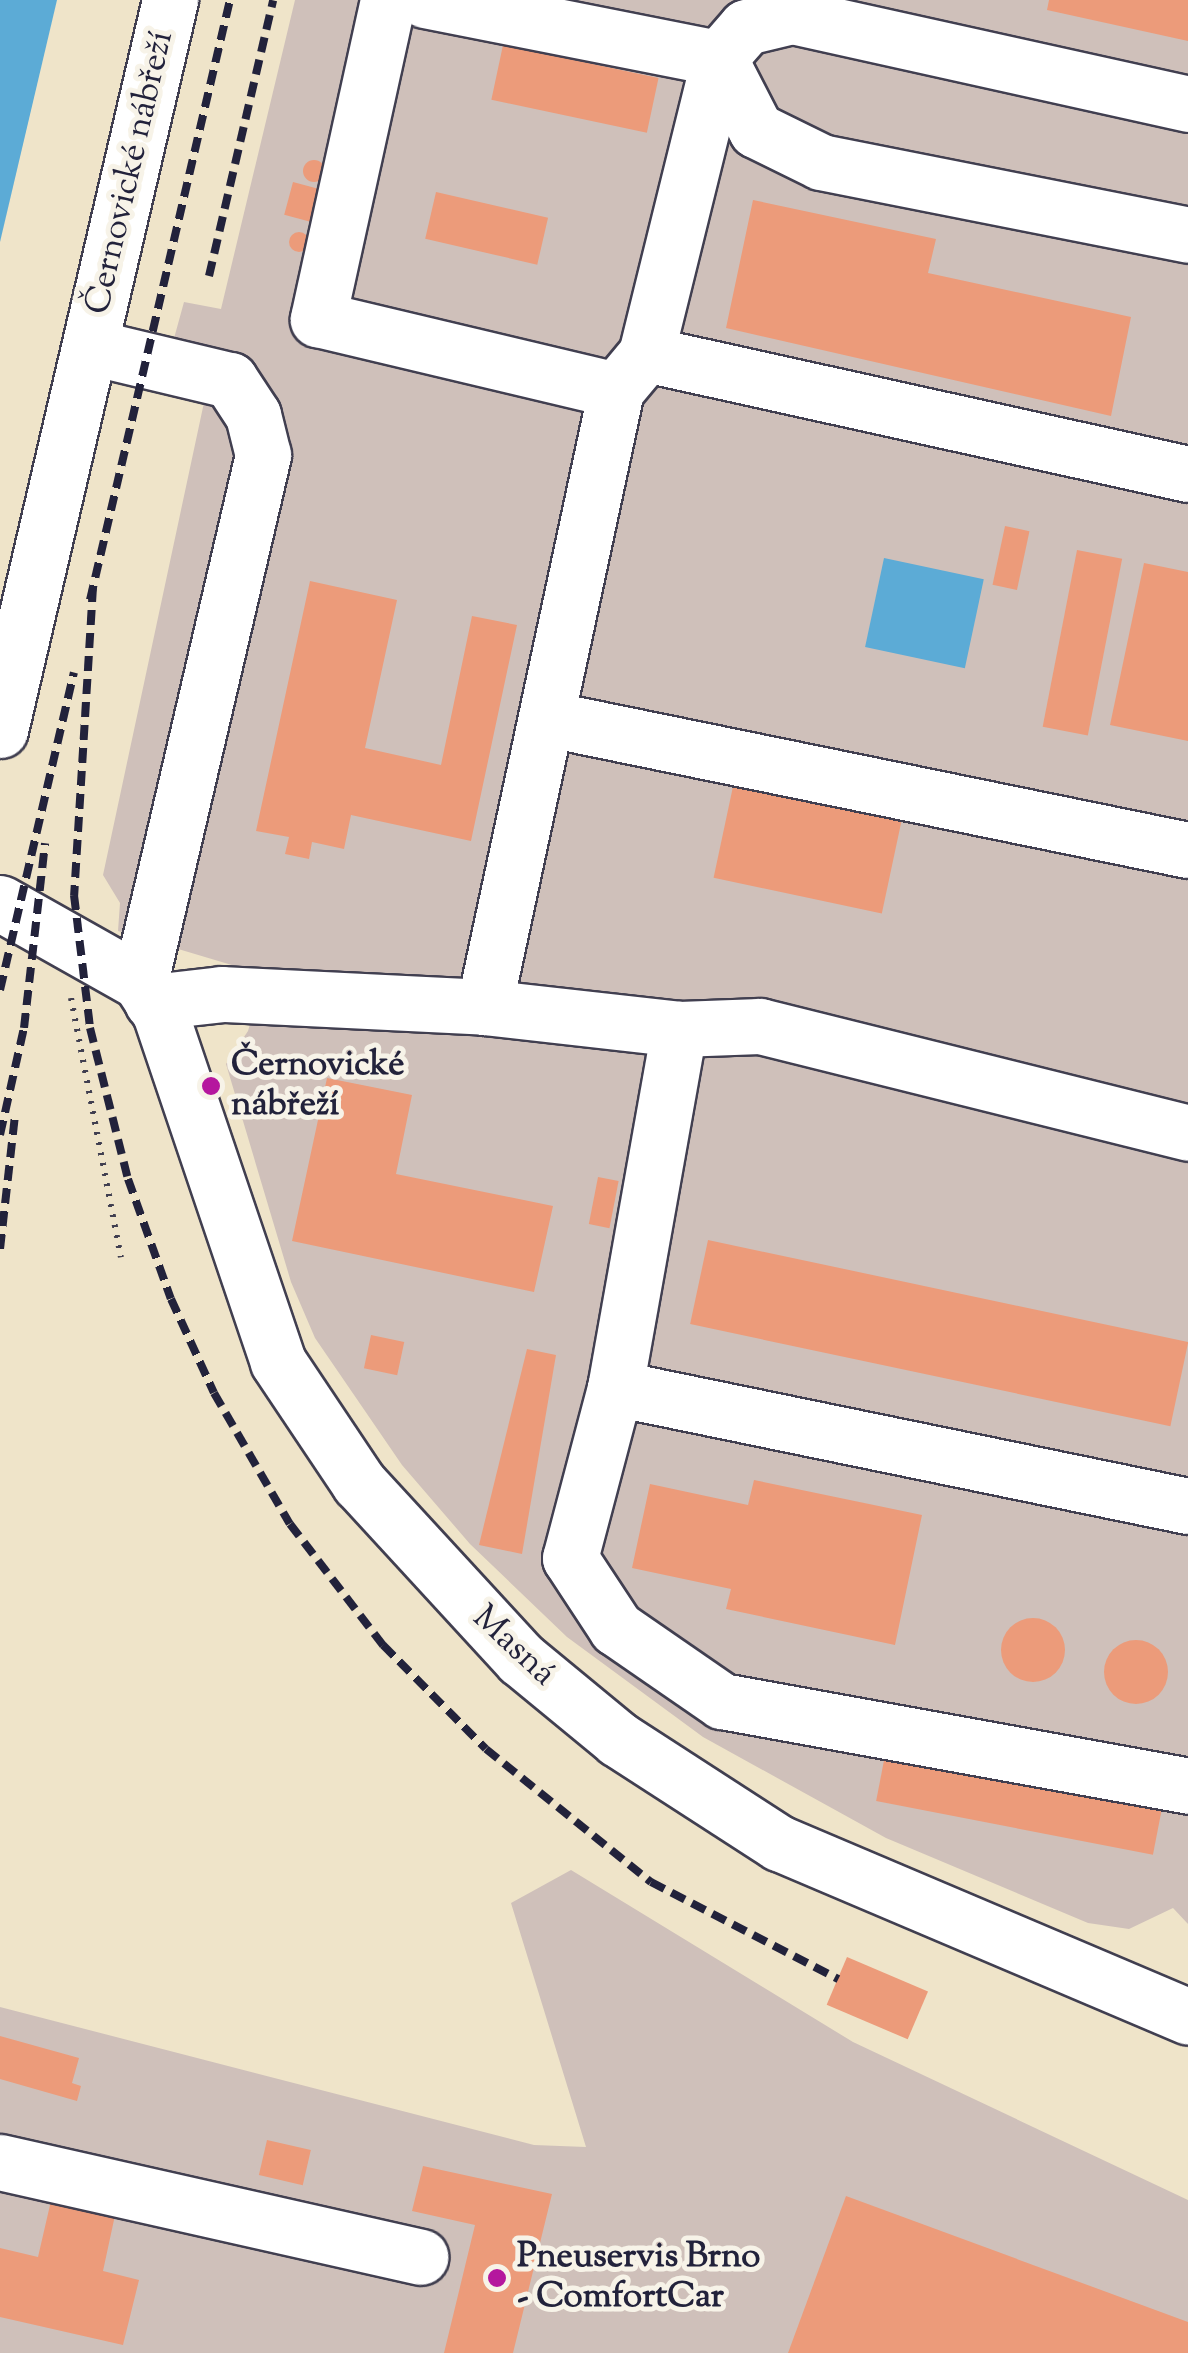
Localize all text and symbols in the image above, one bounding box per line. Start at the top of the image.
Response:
street label: Černovické nábřeží [78,27,184,319]
place label: Černovické nábřeží [231,1045,405,1127]
marker: Černovické nábřeží [200,1075,222,1097]
street label: Masná [463,1598,563,1696]
place label: Pneuservis Brno - ComfortCar [517,2237,760,2319]
marker: Pneuservis Brno - ComfortCar [486,2267,508,2289]

